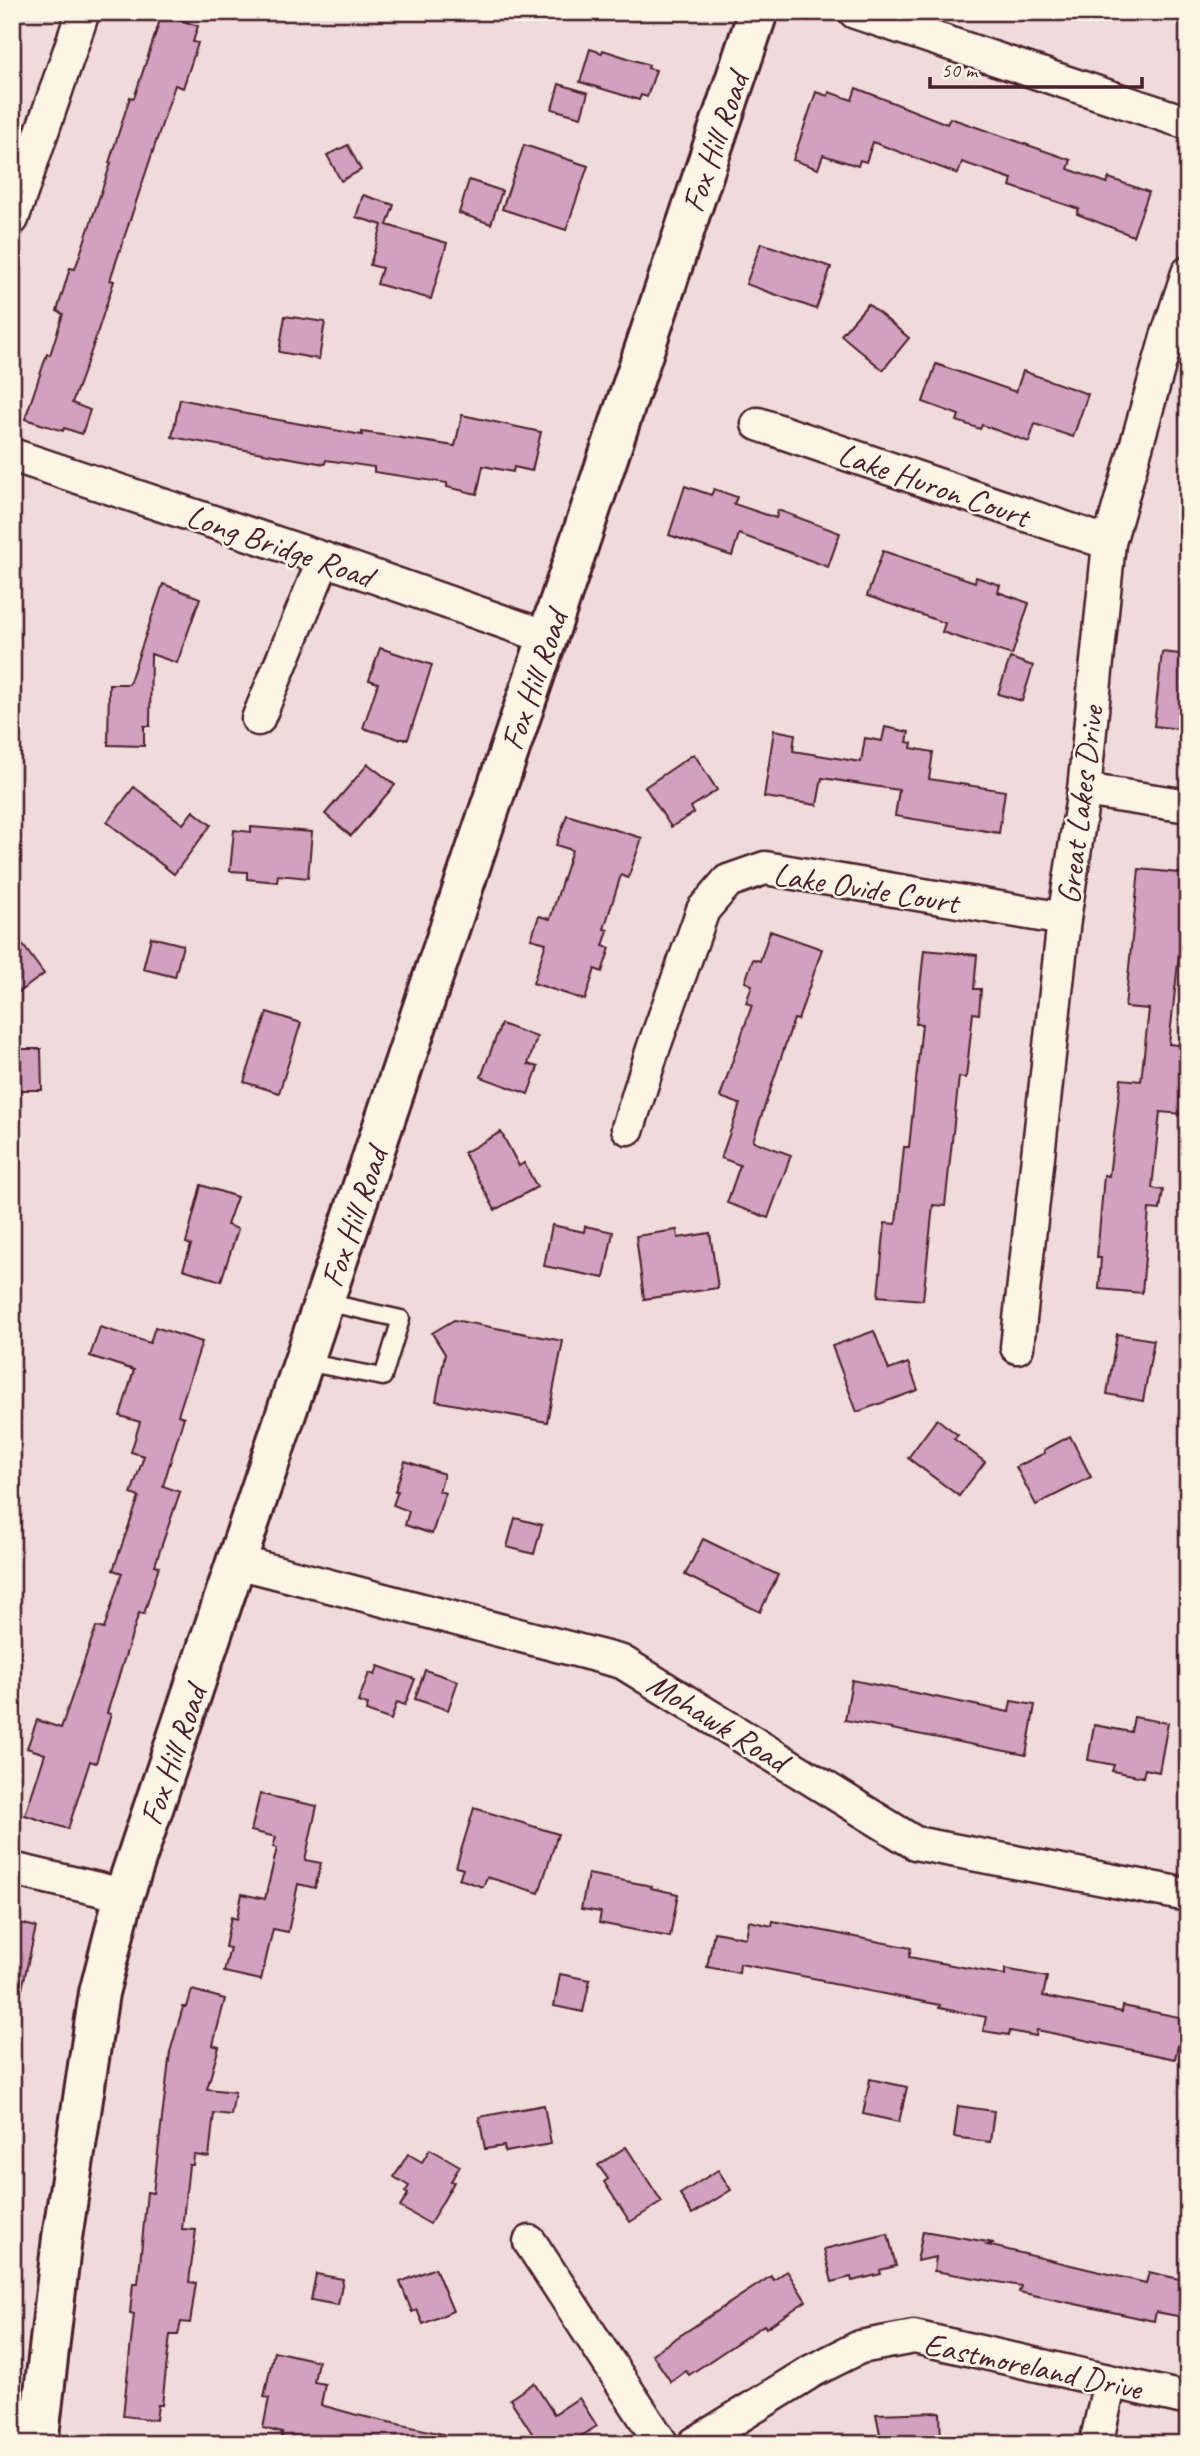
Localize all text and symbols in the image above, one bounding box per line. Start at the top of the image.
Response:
scale bar [930,46,1142,90]
text: 50 m [941,57,979,83]
street label: Fox Hill Road [672,62,760,217]
street label: Lake Huron Court [833,433,1037,538]
street label: Long Bridge Road [181,495,383,599]
street label: Fox Hill Road [491,600,579,755]
street label: Great Lakes Drive [1047,701,1113,907]
street label: Lake Ovide Court [770,853,964,924]
street label: Fox Hill Road [311,1137,399,1292]
street label: Mohawk Road [640,1662,800,1784]
street label: Fox Hill Road [130,1675,218,1830]
street label: Eastmoreland Drive [920,2322,1148,2410]

